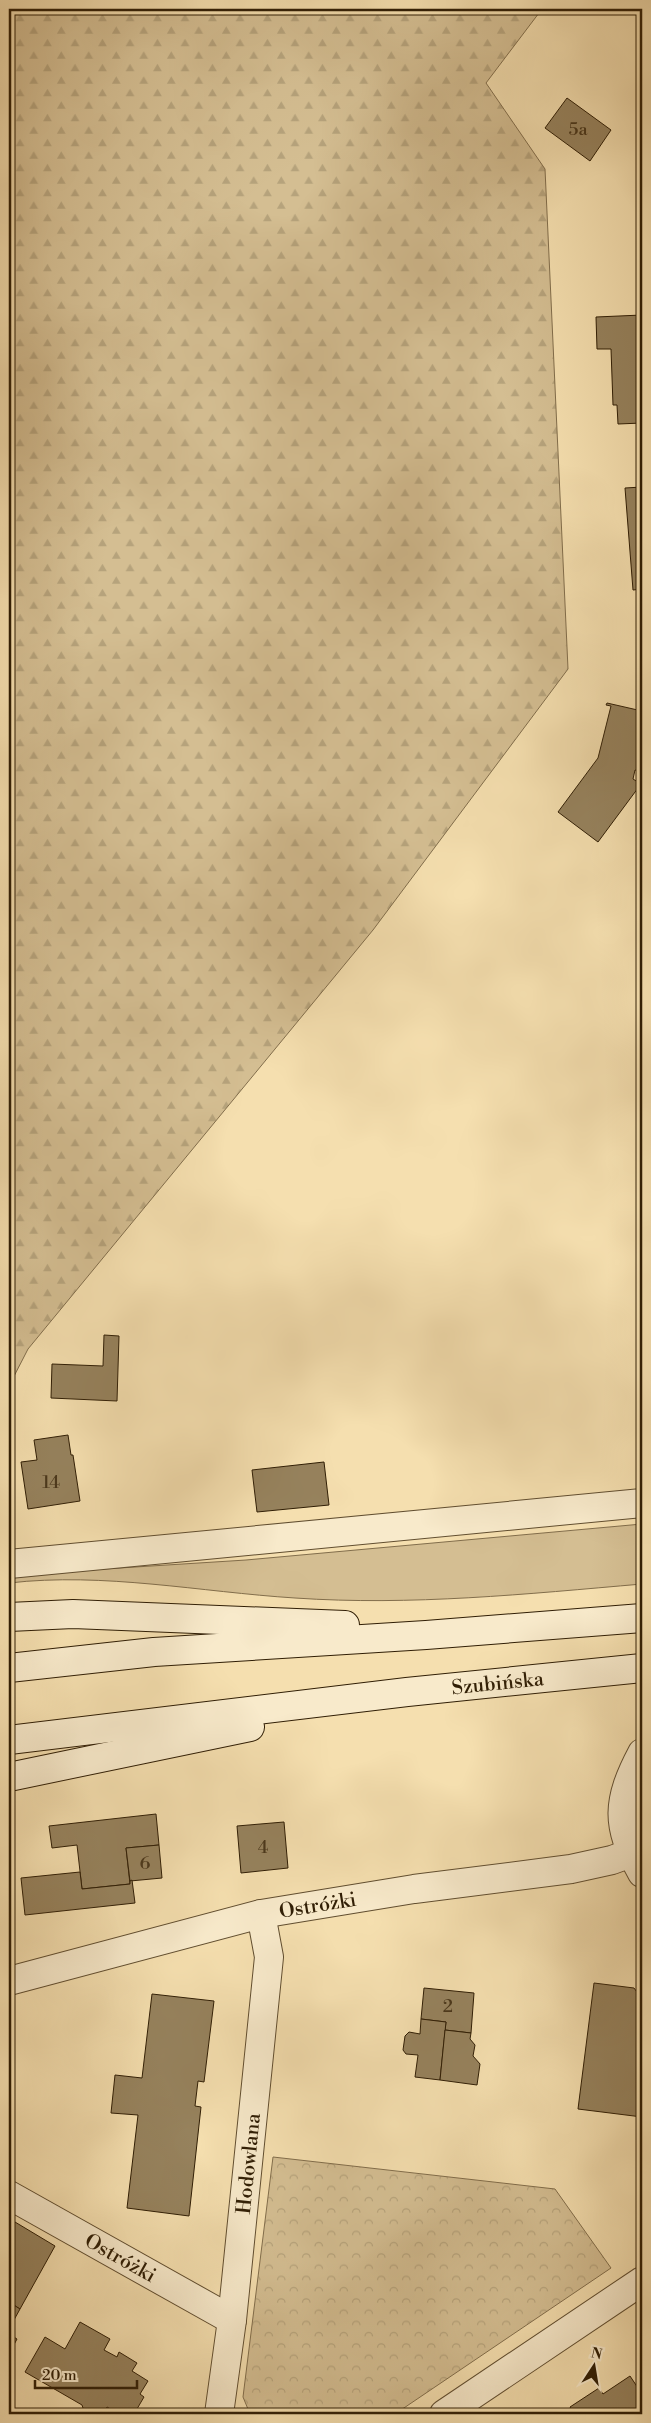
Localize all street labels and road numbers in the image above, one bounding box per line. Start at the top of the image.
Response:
street label: Szubińska [451,1667,546,1701]
street label: Ostróżki [277,1888,359,1925]
street label: Hodowlana [232,2111,267,2216]
street label: Ostróżki [80,2229,160,2289]

